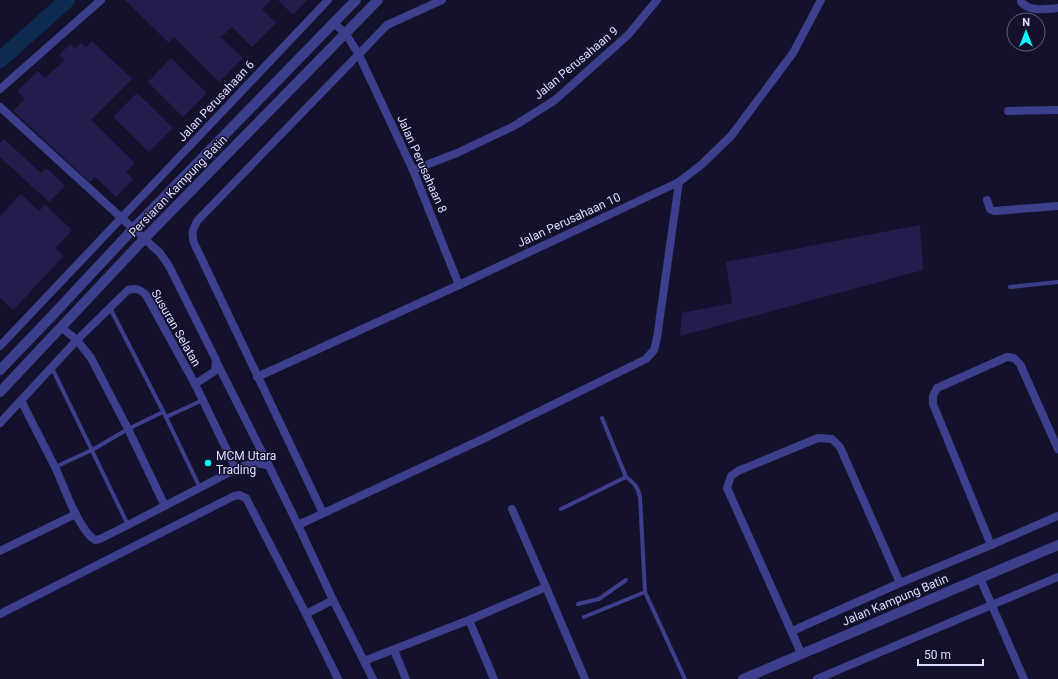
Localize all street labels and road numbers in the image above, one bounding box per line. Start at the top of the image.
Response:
street label: Jalan Perusahaan 9 [531,24,621,102]
street label: Jalan Perusahaan 6 [175,57,257,144]
street label: Jalan Perusahaan 8 [394,113,450,215]
street label: Persiaran Kampung Batin [126,132,230,240]
street label: Jalan Perusahaan 10 [515,190,623,250]
street label: Susuran Selatan [148,287,204,369]
street label: Jalan Kampung Batin [840,571,950,629]

